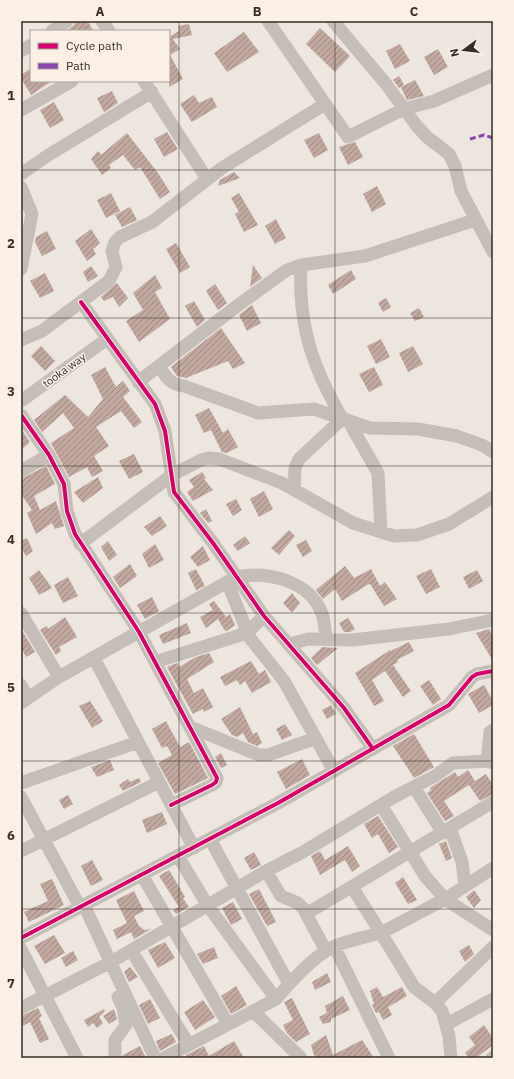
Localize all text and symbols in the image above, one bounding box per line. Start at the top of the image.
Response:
text: A [96,3,105,20]
text: B [253,3,262,20]
text: C [410,3,419,20]
legend [30,30,170,82]
north arrow [444,30,484,70]
text: Cycle path [66,38,123,53]
text: N [447,47,462,58]
text: Path [66,58,91,73]
text: 1 [7,87,15,104]
text: 2 [7,235,15,252]
street label: tooka way [40,349,89,390]
text: 3 [7,383,15,400]
text: 4 [7,531,15,548]
text: 5 [7,679,15,696]
text: 6 [7,827,15,844]
text: 7 [7,975,15,992]

